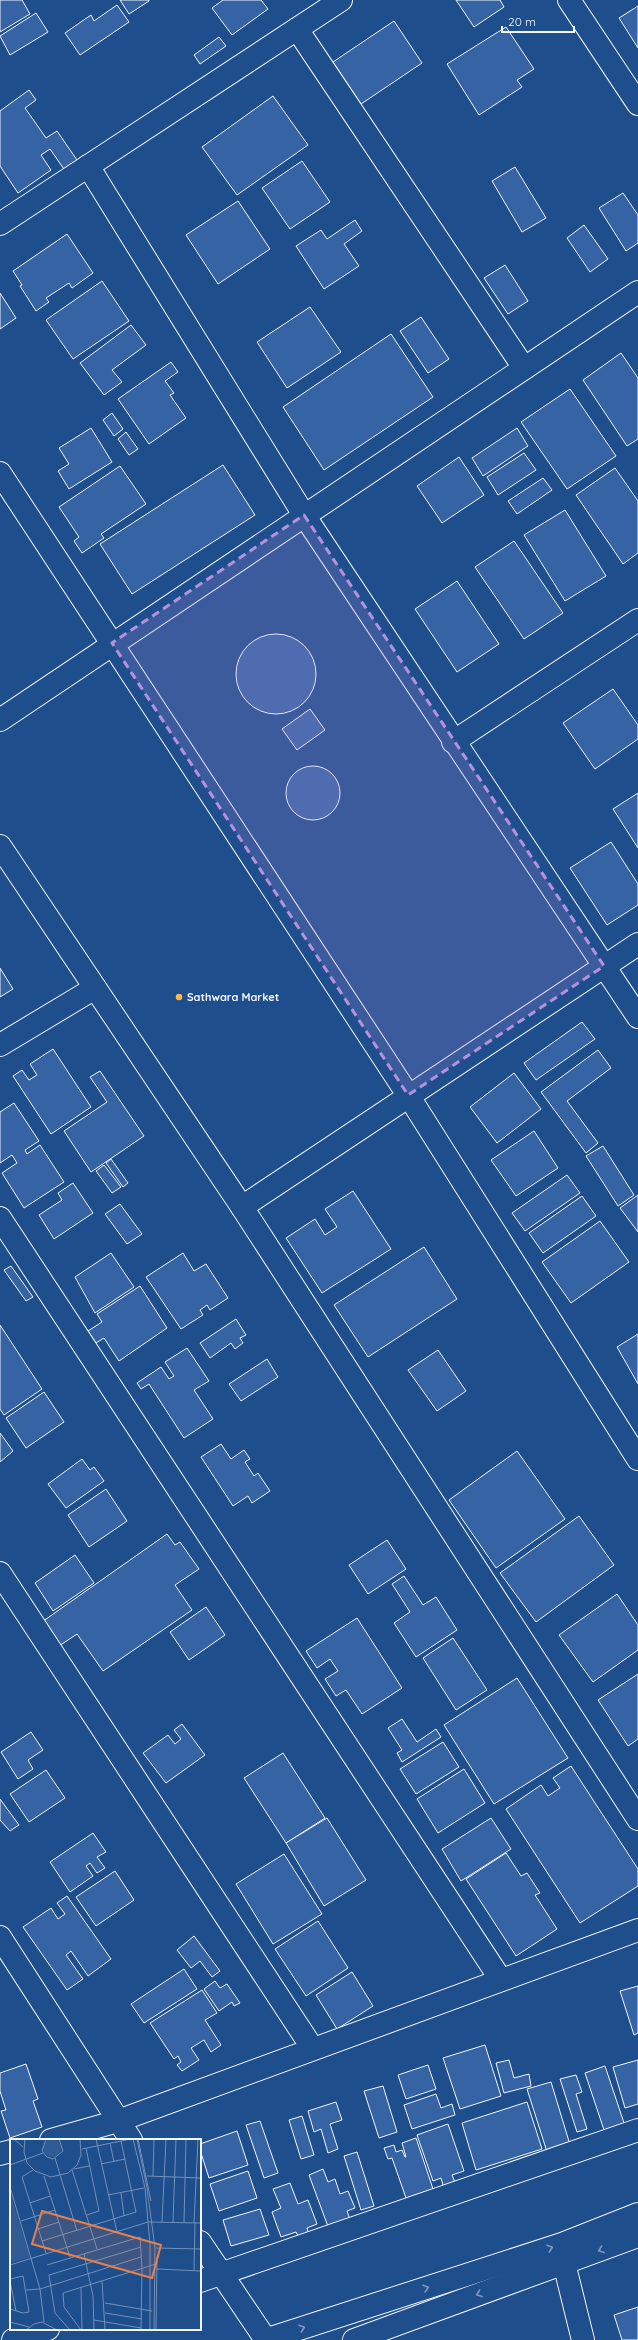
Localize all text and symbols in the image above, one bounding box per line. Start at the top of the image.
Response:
scale bar [502,8,574,34]
text: 20 m [508,14,536,29]
place label: Sathwara Market [187,990,279,1004]
marker: Sathwara Market [174,992,184,1002]
inset map [10,2139,201,2330]
one-way arrow [546,2244,553,2253]
one-way arrow [598,2245,605,2253]
one-way arrow [422,2284,429,2293]
one-way arrow [476,2290,483,2298]
one-way arrow [298,2324,305,2333]

